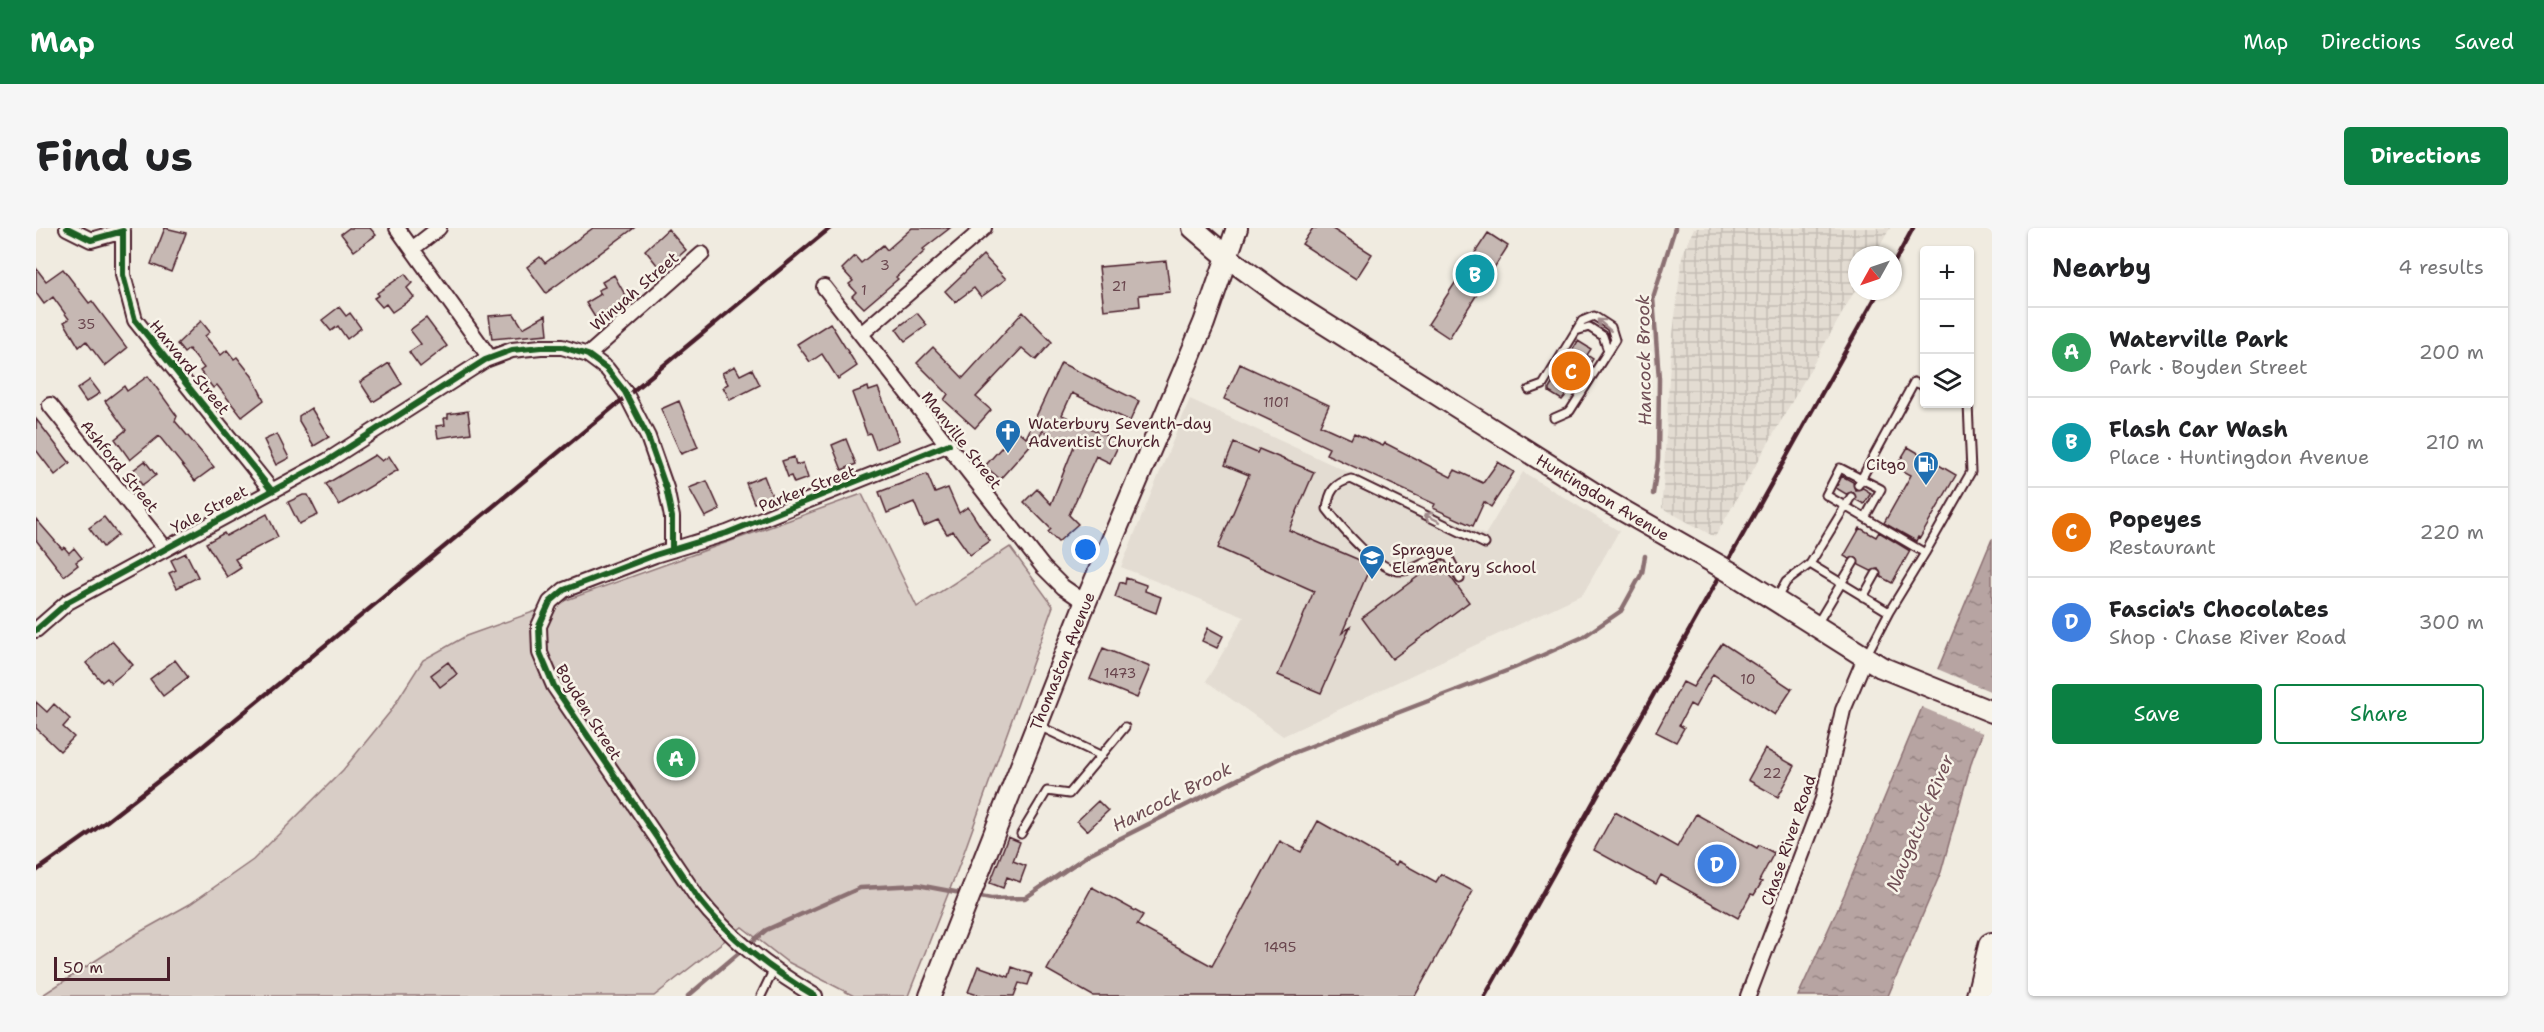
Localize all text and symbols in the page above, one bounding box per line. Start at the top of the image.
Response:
text: Map [30,23,95,61]
text: Map [2243,28,2288,56]
text: Directions [2321,28,2421,56]
text: Saved [2454,28,2514,56]
button: Directions [2344,127,2508,185]
text: Find us [36,128,193,184]
north arrow [1848,246,1902,300]
map controls [1920,246,1974,408]
button: + [1920,246,1974,300]
street label: Winyah Street [586,247,683,336]
text: Nearby [2052,250,2151,285]
pin: B [1456,252,1494,296]
text: 4 results [2398,254,2484,280]
house number: 3 [880,256,890,274]
house number: 21 [1112,277,1126,295]
house number: 1 [861,281,867,299]
water label: Hancock Brook [1631,294,1657,426]
button: − [1920,300,1974,354]
house number: 35 [77,315,95,333]
street label: Harvard Street [145,316,234,419]
one-way arrow [1597,318,1613,332]
text: Waterville Park [2109,325,2289,354]
text: A [2064,339,2079,365]
text: 200 m [2419,339,2484,365]
pin: C [1552,348,1591,394]
button: layers [1920,354,1974,408]
text: Park · Boyden Street [2109,354,2308,380]
street label: Manville Street [917,387,1006,494]
house number: 1101 [1263,393,1289,411]
place label: Waterbury Seventh-day Adventist Church [1028,413,1212,452]
text: Flash Car Wash [2109,415,2288,444]
street label: Ashford Street [76,416,163,517]
church icon: Waterbury Seventh-day Adventist Church [993,417,1023,455]
text: B [2065,429,2078,455]
text: 210 m [2425,429,2484,455]
text: Place · Huntingdon Avenue [2109,444,2369,470]
street label: Huntingdon Avenue [1532,449,1673,546]
fuel station icon: Citgo [1911,449,1941,487]
place label: Citgo [1866,454,1906,475]
street label: Parker Street [756,460,859,517]
street label: Yale Street [167,480,251,538]
text: Popeyes [2109,505,2201,534]
one-way arrow [1424,512,1442,524]
text: C [2065,519,2078,545]
text: 220 m [2420,519,2484,545]
text: Restaurant [2109,534,2216,560]
your location [1071,535,1100,564]
place label: Sprague Elementary School [1392,539,1536,578]
school or university icon: Sprague Elementary School [1357,543,1387,581]
street label: Thomaston Avenue [1025,589,1100,734]
text: Fascia's Chocolates [2109,595,2329,624]
text: D [2064,609,2079,635]
text: 300 m [2418,609,2484,635]
text: Shop · Chase River Road [2109,624,2346,650]
street label: Boyden Street [551,660,626,764]
house number: 1473 [1104,664,1136,682]
house number: 10 [1740,670,1756,688]
button: Save [2052,684,2262,744]
button: Share [2274,684,2484,744]
pin: A [656,736,696,780]
water label: Naugatuck River [1880,751,1960,895]
water label: Hancock Brook [1108,756,1236,837]
house number: 22 [1763,764,1781,782]
street label: Chase River Road [1756,772,1821,908]
pin: D [1698,842,1736,886]
house number: 1495 [1264,938,1296,956]
scale bar [54,954,170,982]
text: 50 m [63,957,103,978]

